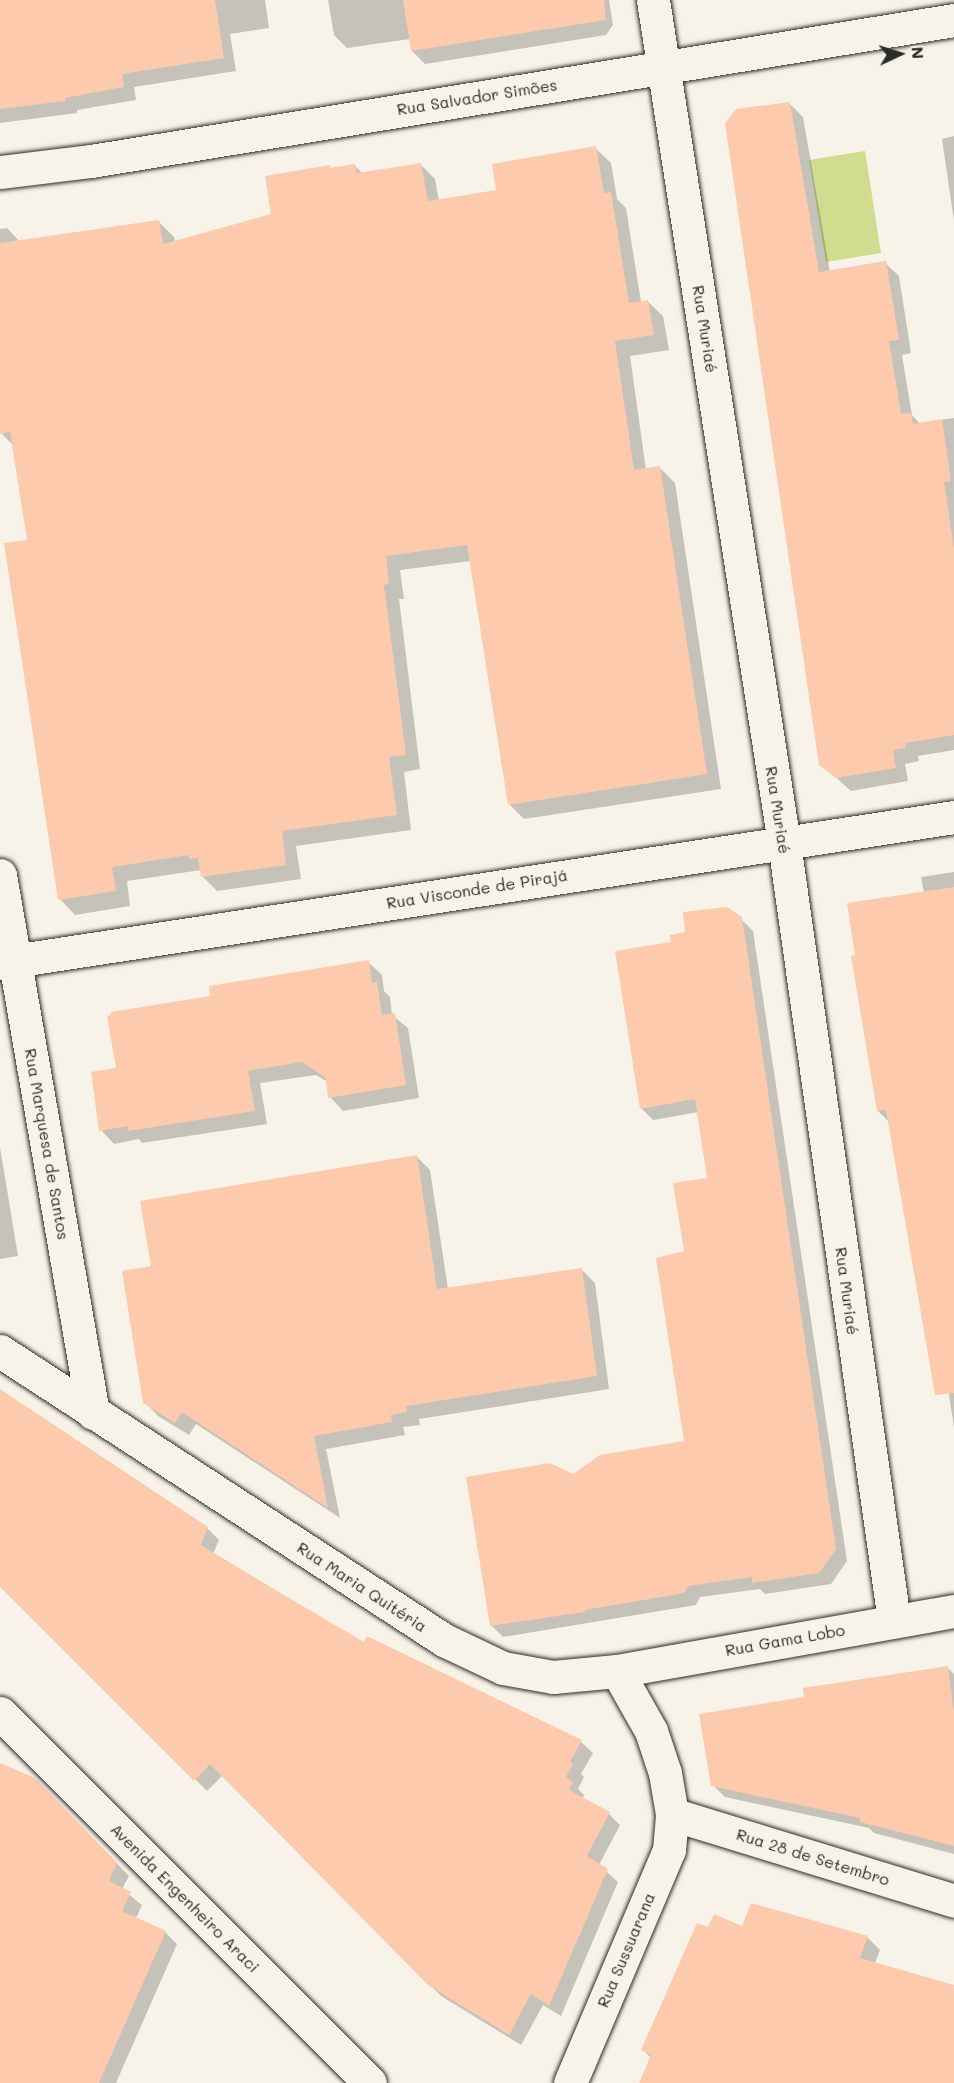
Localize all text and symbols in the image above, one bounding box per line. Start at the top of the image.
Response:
north arrow [870,24,930,84]
text: N [908,46,929,60]
street label: Rua Salvador Simões [395,75,559,119]
street label: Rua Muriaé [689,284,721,374]
street label: Rua Muriaé [762,765,794,855]
street label: Rua Visconde de Pirajá [385,865,569,913]
street label: Rua Marquesa de Santos [21,1047,73,1241]
street label: Rua Muriaé [831,1246,863,1336]
street label: Rua Maria Quitéria [294,1538,430,1636]
street label: Rua Gama Lobo [724,1620,846,1660]
street label: Avenida Engenheiro Araci [107,1820,263,1976]
street label: Rua 28 de Setembro [734,1825,892,1889]
street label: Rua Sussuarana [593,1890,659,2010]

